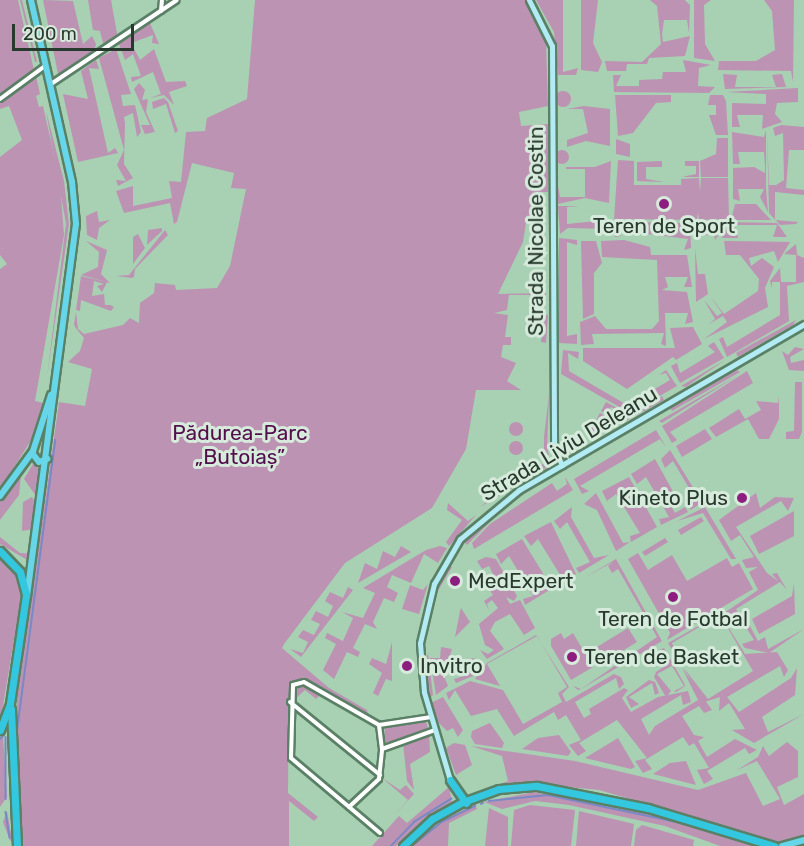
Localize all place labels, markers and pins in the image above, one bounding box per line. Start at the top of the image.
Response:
marker: Teren de Sport [657,197,671,211]
place label: Teren de Sport [593,213,735,239]
place label: Kineto Plus [619,485,728,511]
marker: Kineto Plus [733,489,751,507]
place label: MedExpert [468,568,573,594]
marker: MedExpert [446,572,464,590]
marker: Teren de Fotbal [666,590,680,604]
place label: Teren de Fotbal [598,606,748,632]
place label: Teren de Basket [584,644,739,670]
marker: Teren de Basket [565,650,579,664]
place label: Invitro [420,653,483,679]
marker: Invitro [398,657,416,675]

